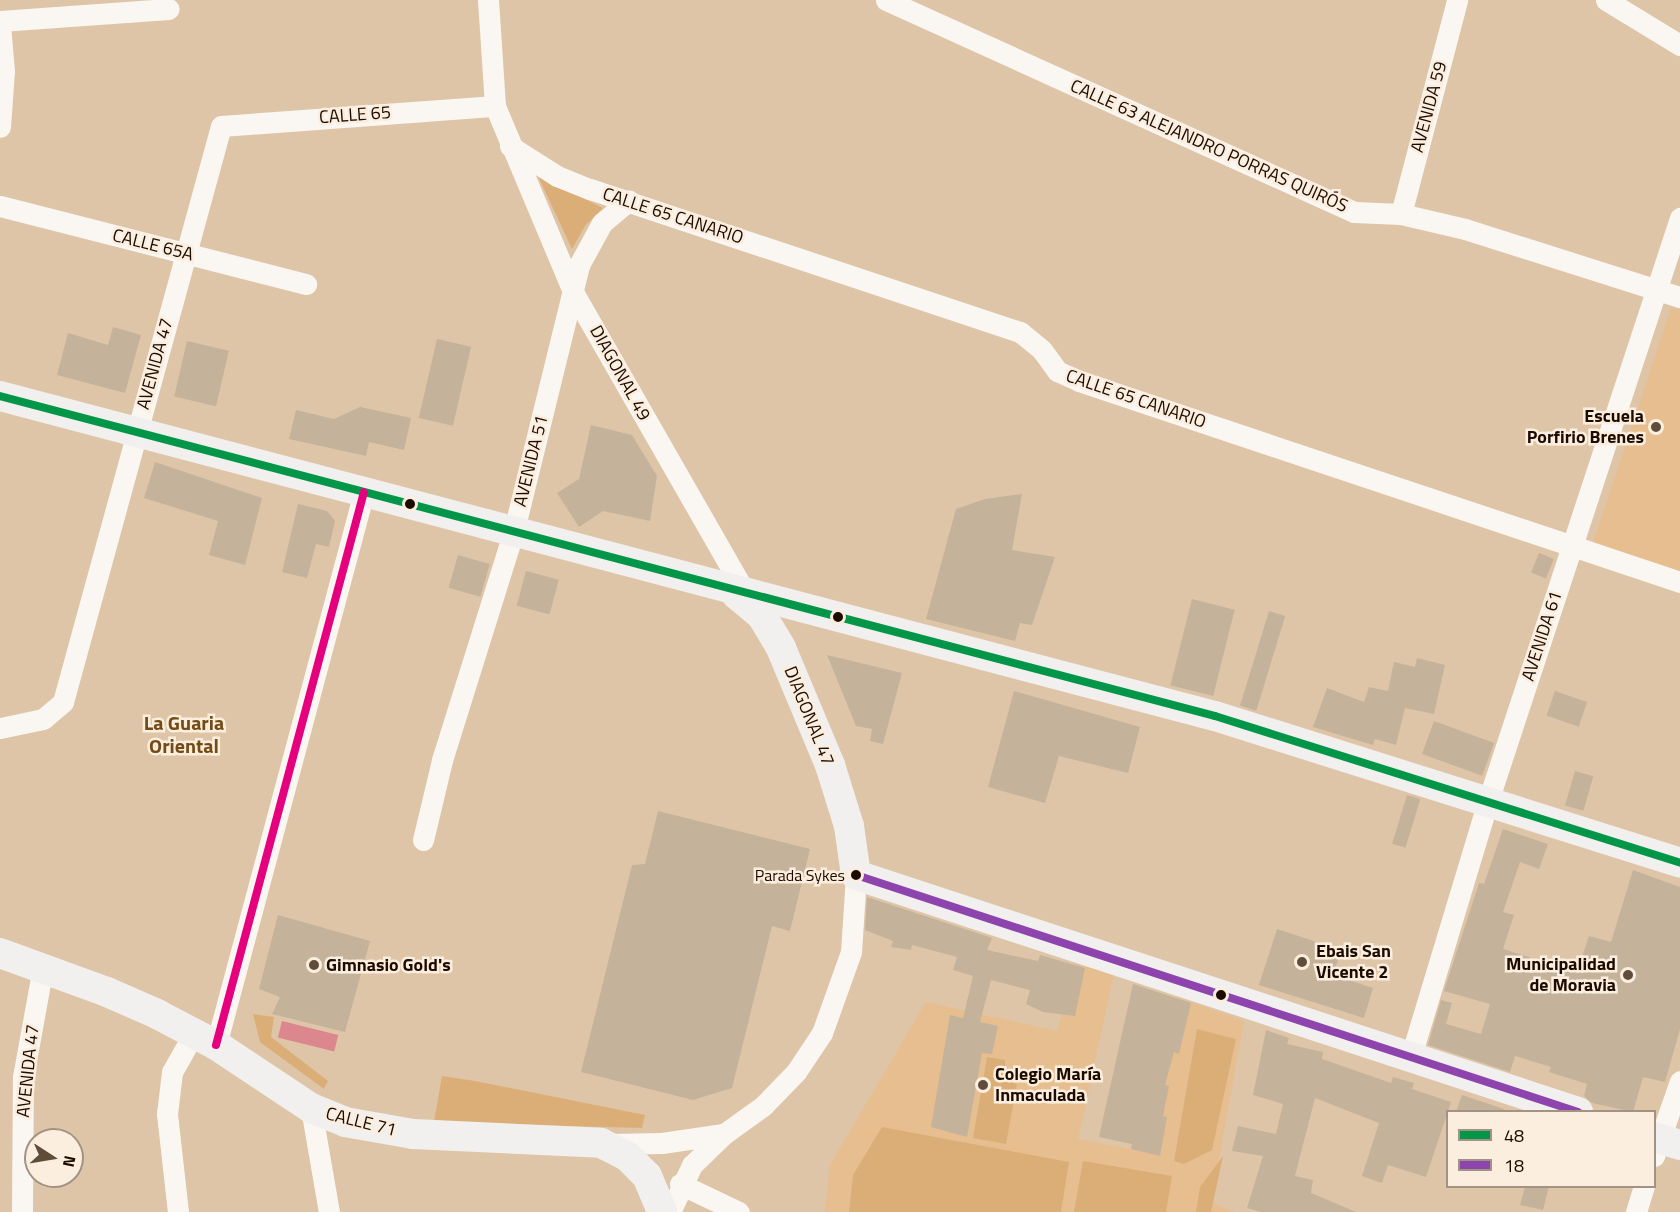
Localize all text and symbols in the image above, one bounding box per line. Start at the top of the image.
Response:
street label: AVENIDA 59 [1406,59,1452,155]
street label: CALLE 63 ALEJANDRO PORRAS QUIRÓS [1067,75,1351,217]
street label: CALLE 65 [318,102,392,128]
street label: CALLE 65 CANARIO [600,183,746,249]
street label: CALLE 65A [110,225,196,265]
street label: AVENIDA 47 [132,316,178,412]
street label: DIAGONAL 49 [585,322,655,424]
street label: CALLE 65 CANARIO [1063,365,1209,433]
place label: Escuela Porfirio Brenes [1527,406,1644,448]
street label: AVENIDA 51 [509,413,553,509]
marker: Escuela Porfirio Brenes [1649,420,1663,434]
unlabelled marker [404,498,416,510]
street label: AVENIDA 61 [1517,588,1567,684]
unlabelled marker [832,611,844,623]
street label: DIAGONAL 47 [779,663,839,769]
district label: La Guaria Oriental [144,711,224,758]
place label: Parada Sykes [755,865,845,885]
marker: Parada Sykes [850,869,862,881]
place label: Ebais San Vicente 2 [1316,941,1391,984]
marker: Ebais San Vicente 2 [1293,953,1311,971]
place label: Gimnasio Gold's [326,954,451,976]
place label: Municipalidad de Moravia [1506,954,1616,996]
marker: Gimnasio Gold's [307,958,321,972]
marker: Municipalidad de Moravia [1621,968,1635,982]
unlabelled marker [1215,989,1227,1001]
street label: AVENIDA 47 [12,1023,44,1119]
place label: Colegio María Inmaculada [995,1064,1101,1106]
marker: Colegio María Inmaculada [976,1078,990,1092]
street label: CALLE 71 [324,1103,398,1141]
legend [1446,1110,1656,1188]
text: 48 [1504,1122,1524,1149]
north arrow [24,1128,84,1188]
text: 18 [1504,1152,1524,1179]
text: N [57,1153,83,1169]

